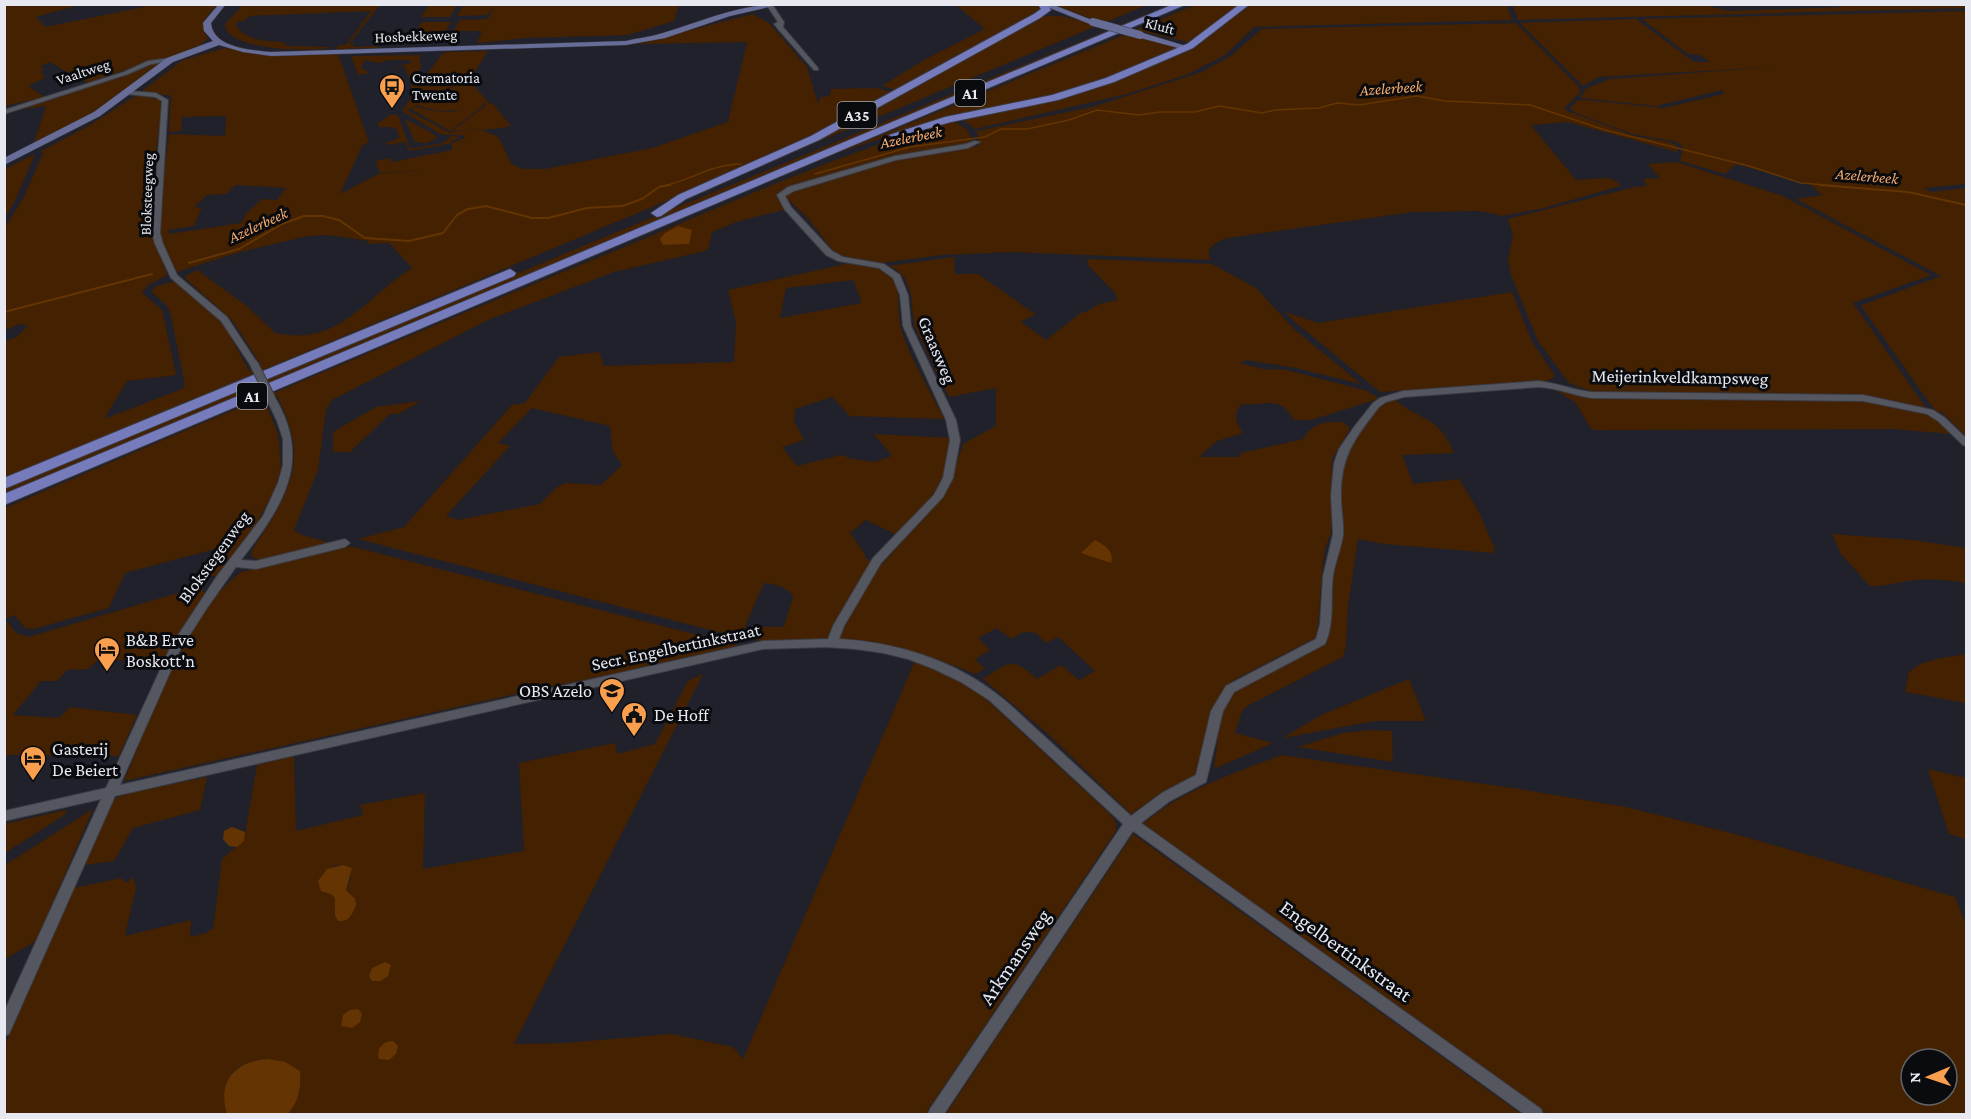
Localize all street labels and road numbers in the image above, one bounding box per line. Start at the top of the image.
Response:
street label: Kluft [1143,14,1178,38]
street label: Hosbekkeweg [374,27,458,46]
street label: Vaaltweg [54,56,112,89]
road number: A1 [955,80,985,106]
road number: A35 [838,102,876,128]
street label: Bloksteegweg [138,152,157,236]
street label: Graasweg [914,314,960,387]
street label: Meijerinkveldkampsweg [1591,365,1769,390]
road number: A1 [237,383,267,409]
street label: Blokstegenweg [174,507,254,607]
street label: Secr. Engelbertinkstraat [590,619,763,675]
street label: Engelbertinkstraat [1275,895,1418,1008]
street label: Arkmansweg [974,905,1056,1009]

